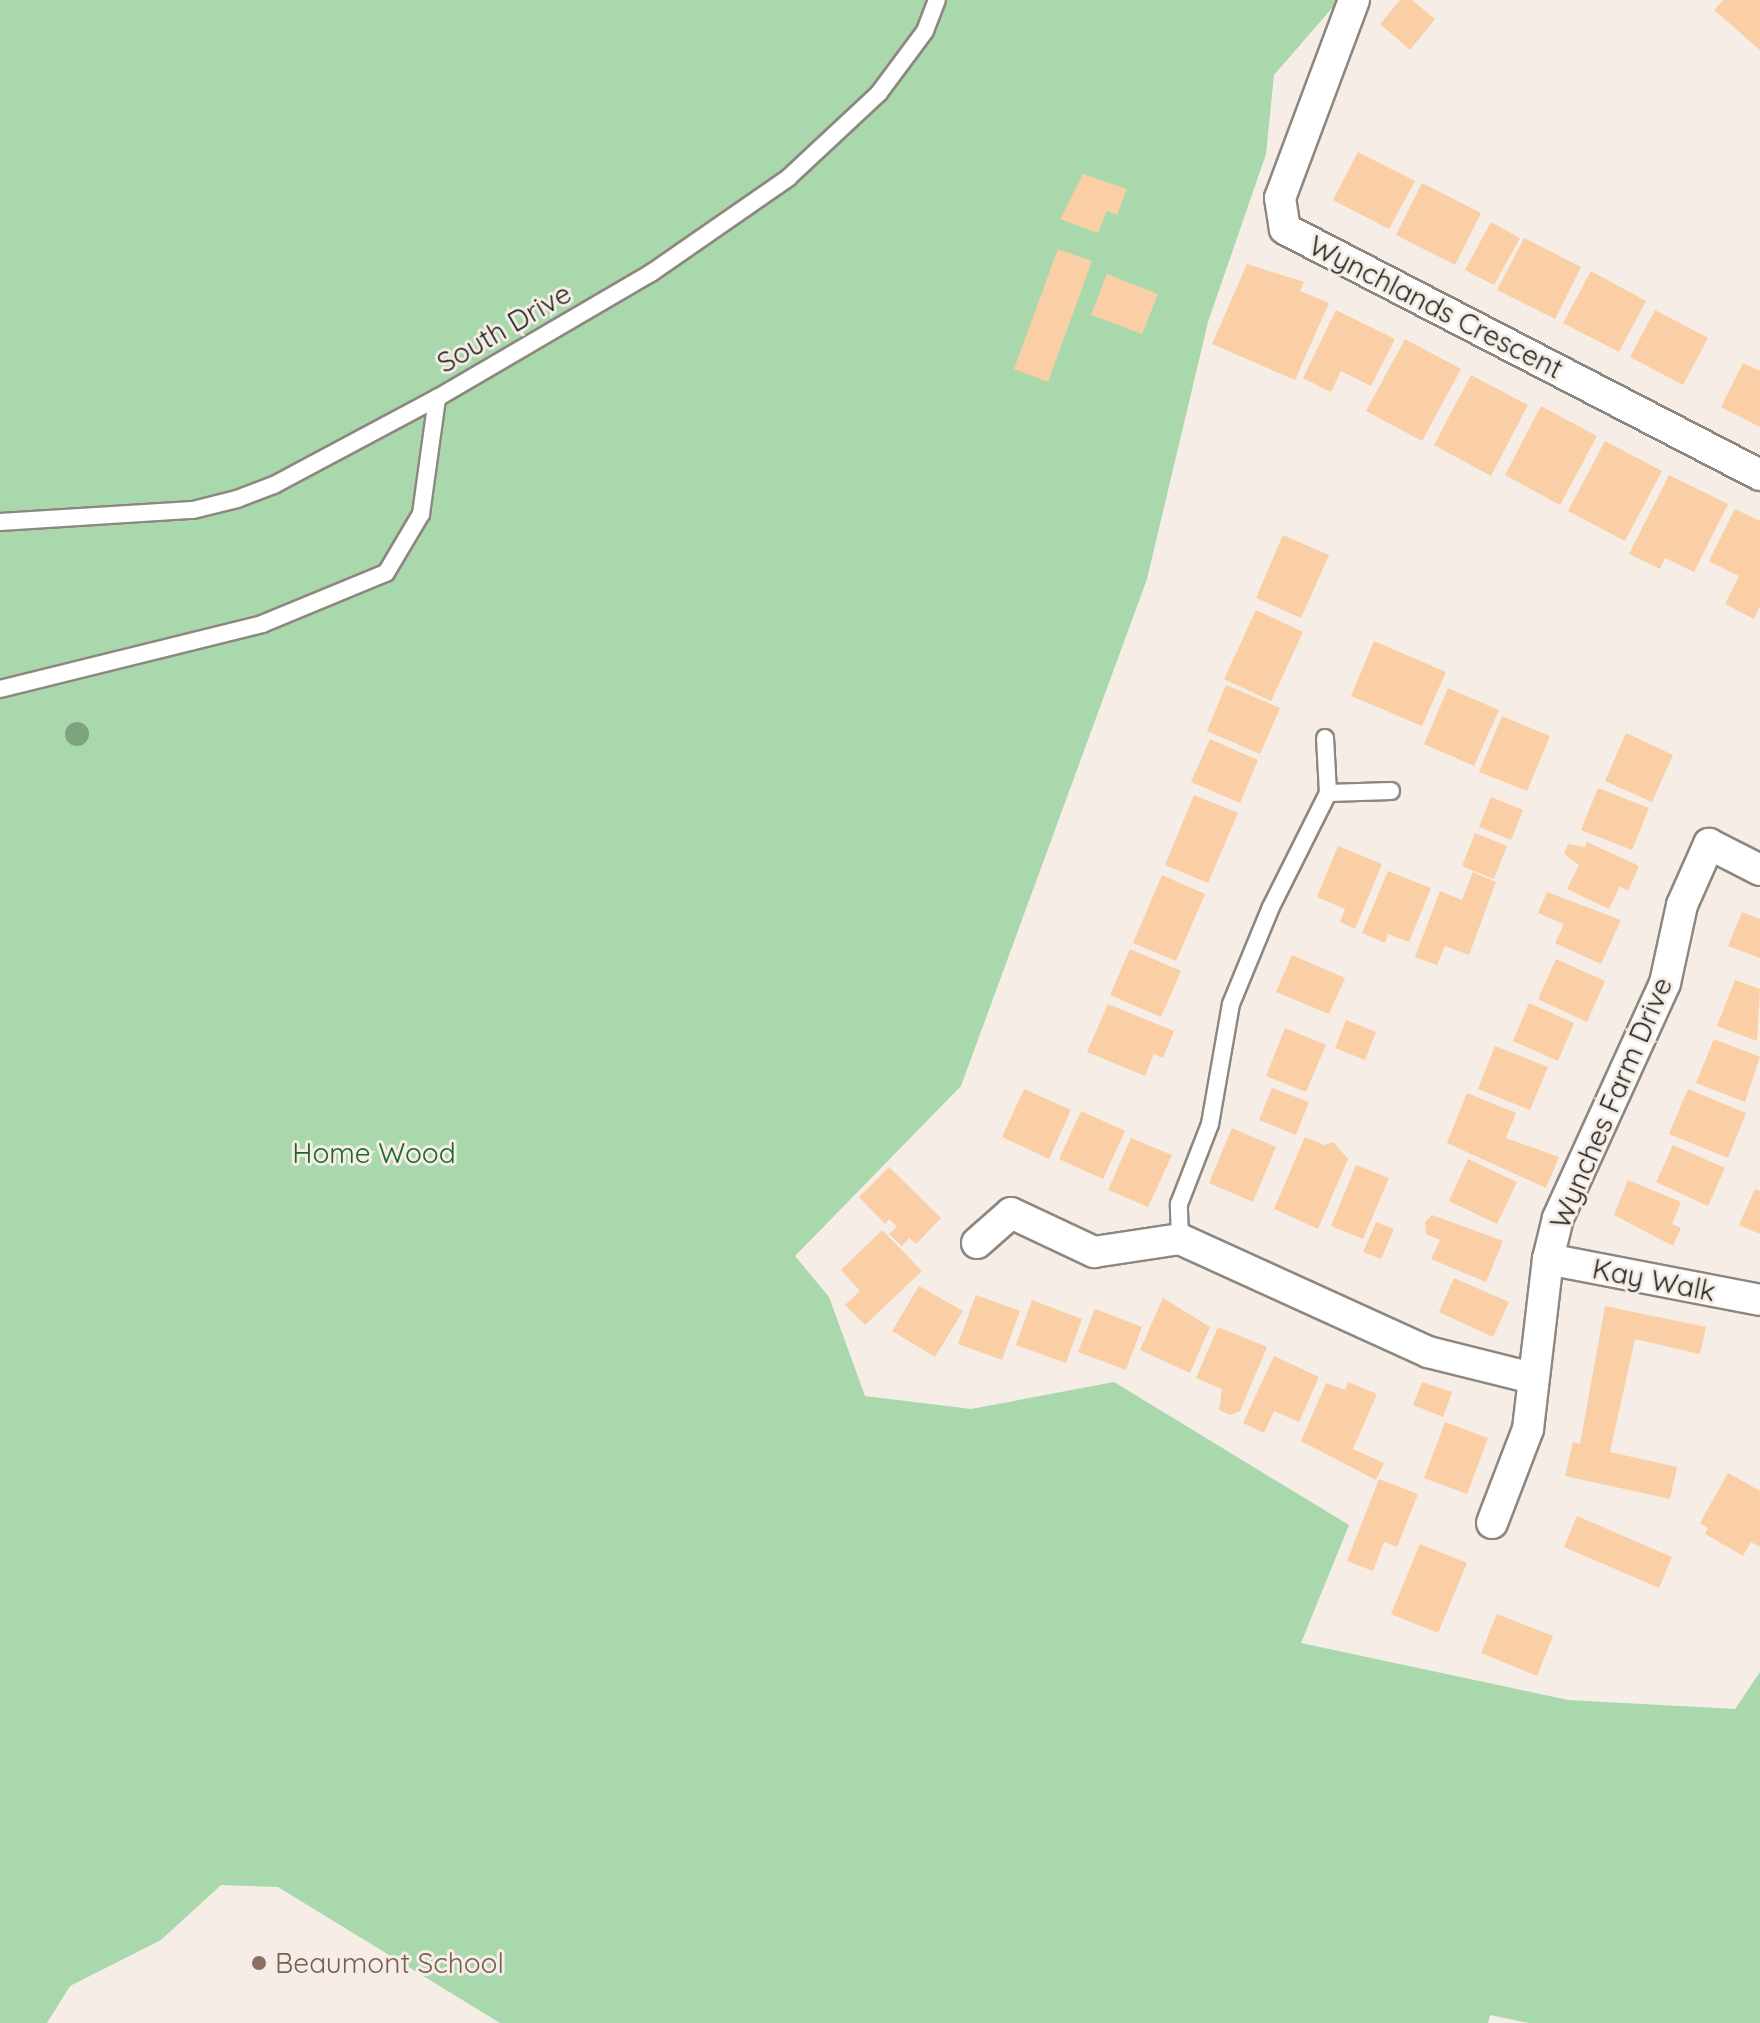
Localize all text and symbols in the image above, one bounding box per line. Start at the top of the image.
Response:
street label: Wynchlands Crescent [1304,228,1568,386]
street label: South Drive [431,276,577,380]
street label: Wynches Farm Drive [1543,972,1679,1234]
park label: Home Wood [292,1136,456,1170]
street label: Kay Walk [1590,1252,1718,1308]
place label: Beaumont School [275,1946,504,1980]
marker: Beaumont School [250,1954,268,1972]

